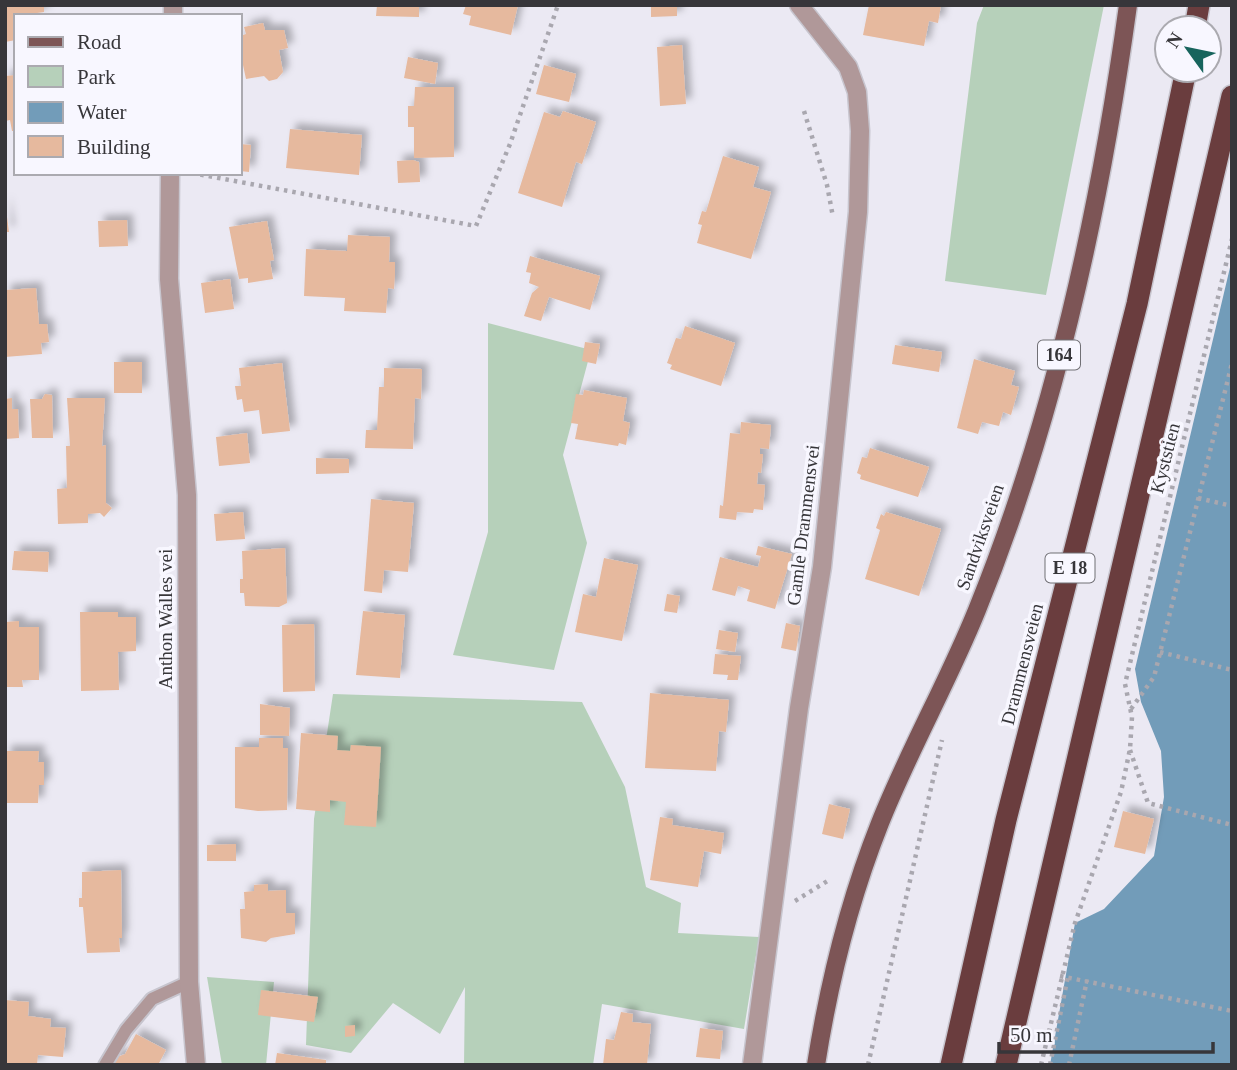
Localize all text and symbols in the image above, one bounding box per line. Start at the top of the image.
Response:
legend [14,14,242,175]
north arrow [1153,14,1223,84]
text: N [1162,28,1187,51]
text: Road [77,30,122,54]
text: Park [77,65,116,89]
text: Water [77,100,127,124]
text: Building [77,135,151,159]
road number: 164 [1038,340,1080,370]
street label: Kyststien [1146,420,1184,495]
street label: Gamle Drammensvei [783,443,823,607]
street label: Sandviksveien [952,481,1008,593]
street label: Anthon Walles vei [155,549,176,689]
road number: E 18 [1046,554,1094,582]
street label: Drammensveien [997,601,1047,727]
scale bar [999,1010,1212,1054]
text: 50 m [1010,1023,1053,1047]

